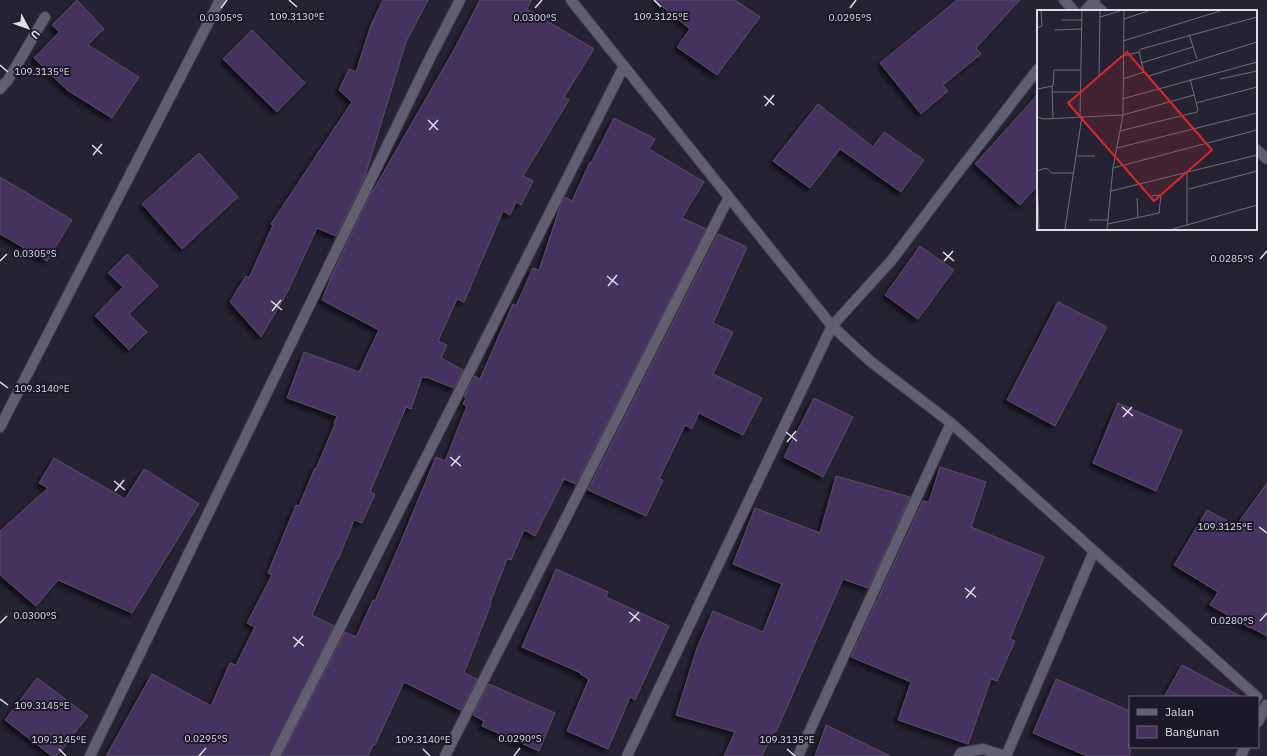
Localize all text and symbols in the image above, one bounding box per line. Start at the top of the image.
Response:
north arrow [8,8,48,48]
text: 109.3130°E [269,10,325,23]
text: 109.3125°E [633,10,689,23]
inset map [1037,10,1257,230]
text: 0.0305°S [199,11,243,24]
text: 0.0300°S [513,11,557,24]
text: 0.0295°S [828,11,872,24]
text: U [28,27,43,42]
text: 109.3135°E [14,65,70,78]
text: 0.0305°S [13,247,57,260]
text: 0.0285°S [1210,252,1254,265]
text: 109.3140°E [14,382,70,395]
text: 109.3125°E [1197,520,1253,533]
text: 0.0300°S [13,609,57,622]
text: 0.0280°S [1210,614,1254,627]
legend [1129,696,1259,748]
text: 109.3145°E [14,699,70,712]
text: Jalan [1165,704,1194,719]
text: Bangunan [1165,724,1219,739]
text: 0.0295°S [184,732,228,745]
text: 0.0290°S [498,732,542,745]
text: 109.3145°E [31,733,87,746]
text: 109.3140°E [395,733,451,746]
text: 109.3135°E [759,733,815,746]

